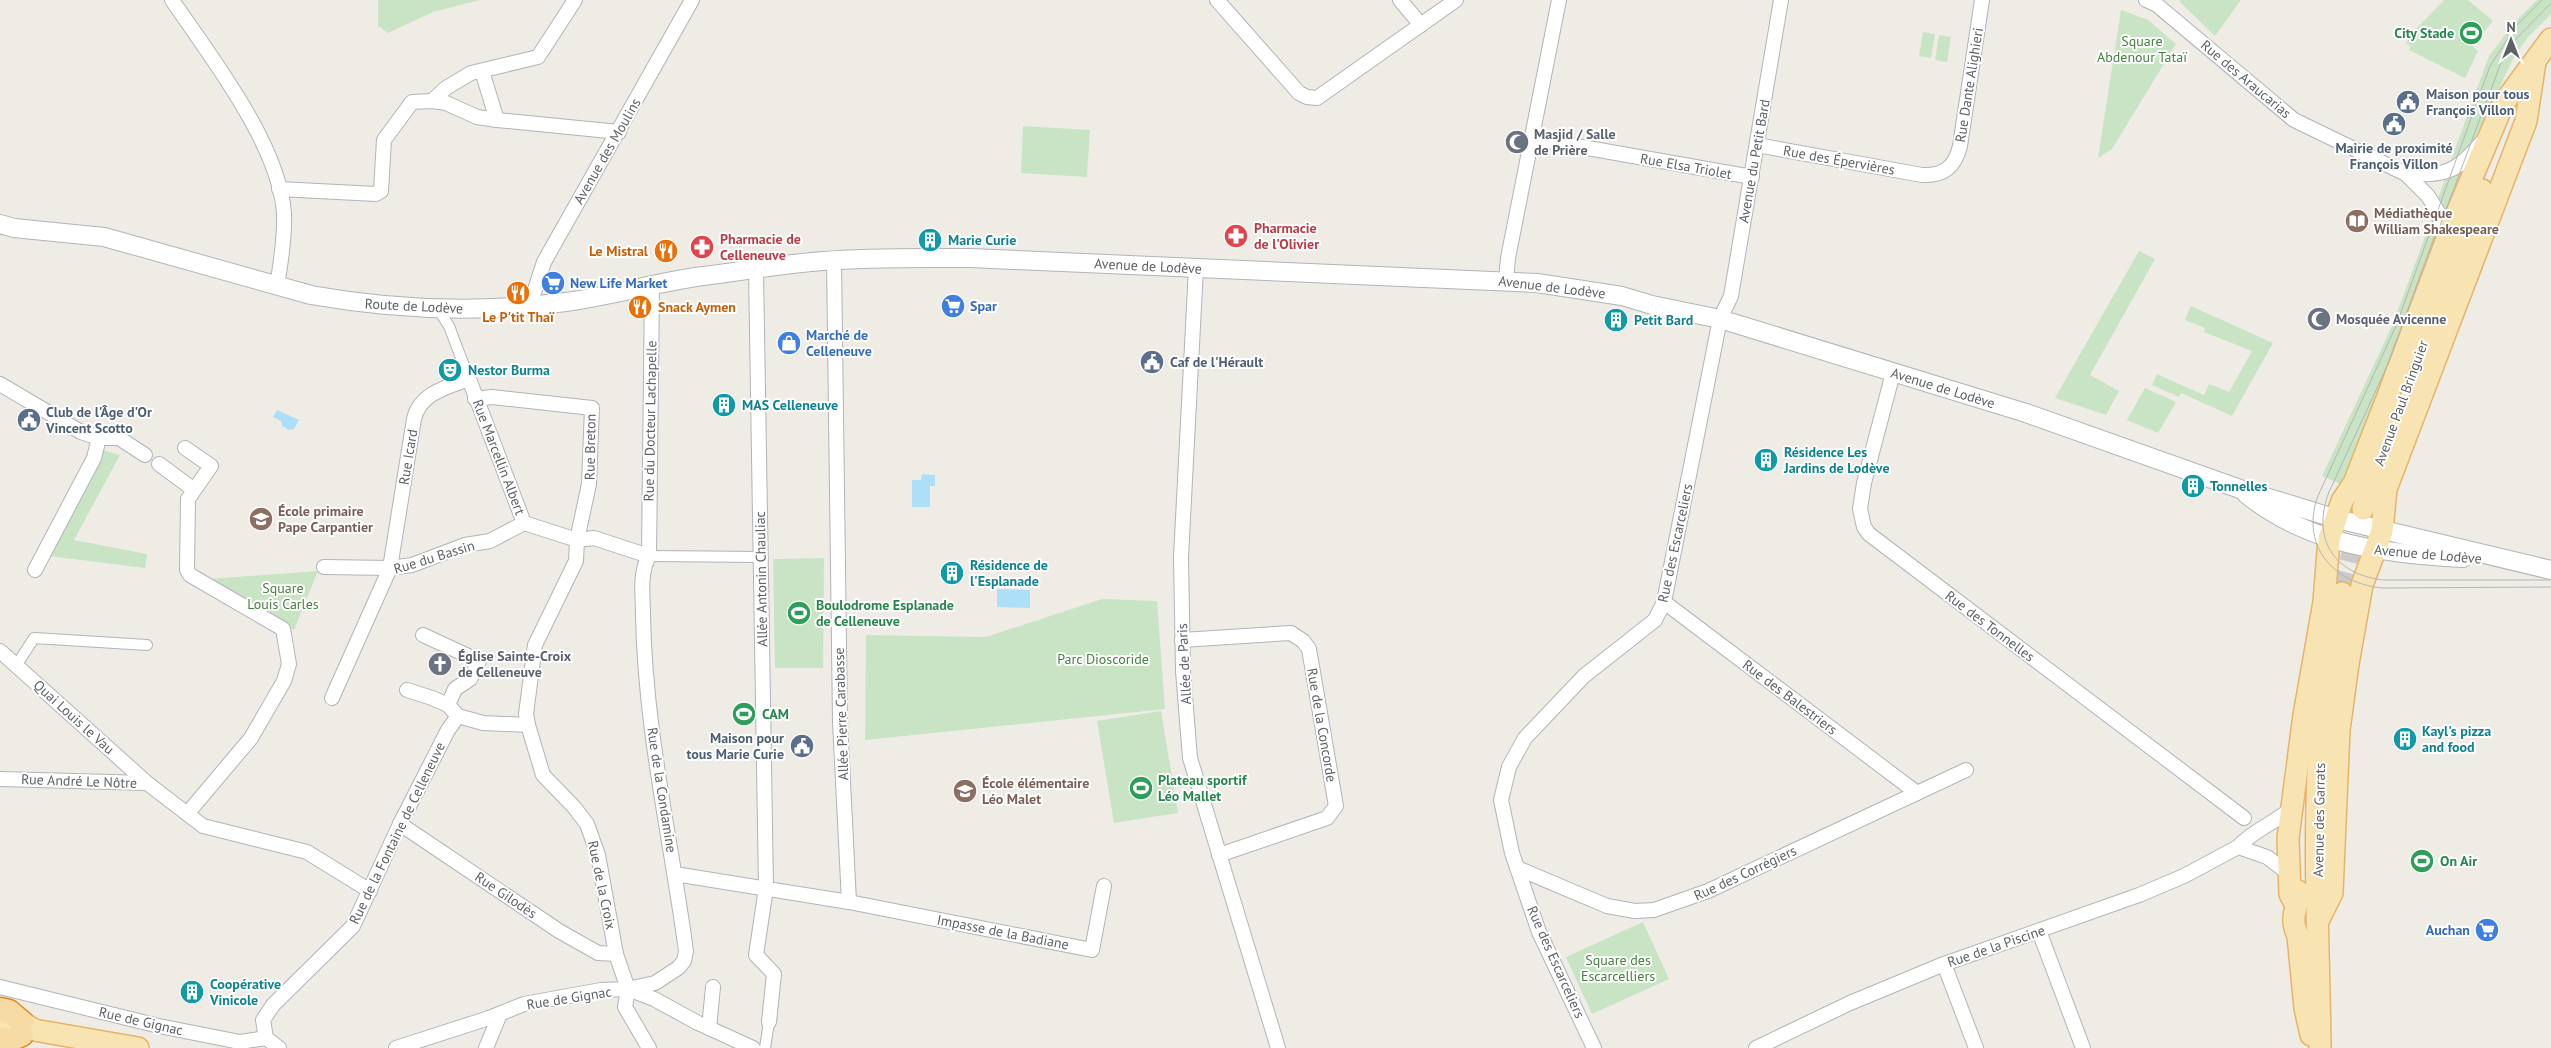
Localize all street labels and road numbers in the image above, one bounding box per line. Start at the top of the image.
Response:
street label: Rue Dante Alighieri [1951,26,1987,144]
street label: Rue des Araucarias [2197,36,2295,122]
street label: Avenue des Moulins [569,95,645,207]
street label: Avenue du Petit Bard [1734,98,1774,224]
street label: Rue des Épervières [1782,141,1896,179]
street label: Rue Elsa Triolet [1639,149,1733,183]
street label: Avenue de Lodève [1094,254,1202,278]
street label: Avenue de Lodève [1497,271,1607,303]
street label: Route de Lodève [364,294,464,318]
street label: Avenue Paul Bringuier [2370,338,2432,468]
street label: Rue du Docteur Lachapelle [640,340,660,502]
street label: Avenue de Lodève [1889,364,1997,412]
street label: Rue Marcellin Albert [469,397,529,518]
street label: Rue Breton [580,414,600,480]
street label: Rue Icard [395,428,421,486]
street label: Rue des Escarceliers [1654,482,1696,604]
street label: Allée Antonin Chauliac [751,511,771,647]
street label: Rue du Bassin [391,536,477,578]
street label: Avenue de Lodève [2374,540,2482,568]
street label: Rue des Tonnelles [1942,586,2038,666]
street label: Allée de Paris [1173,623,1195,705]
street label: Allée Pierre Carabasse [830,647,852,781]
street label: Rue des Balestriers [1739,655,1841,739]
street label: Rue de la Concorde [1303,667,1341,783]
street label: Quai Louis le Vau [30,676,118,758]
street label: Rue de la Condamine [643,726,681,854]
street label: Rue de la Fontaine de Celleneuve [345,739,449,927]
street label: Avenue des Garrats [2309,763,2329,877]
street label: Rue André Le Nôtre [21,770,137,792]
street label: Rue de la Croix [584,839,620,931]
street label: Rue des Corrégiers [1691,841,1799,905]
street label: Rue Gilodès [472,868,541,922]
street label: Rue des Escarceliers [1523,903,1589,1021]
street label: Impasse de la Badiane [936,910,1070,954]
street label: Rue de la Piscine [1945,921,2047,971]
street label: Rue de Gignac [525,982,613,1014]
street label: Rue de Gignac [97,1003,185,1039]

